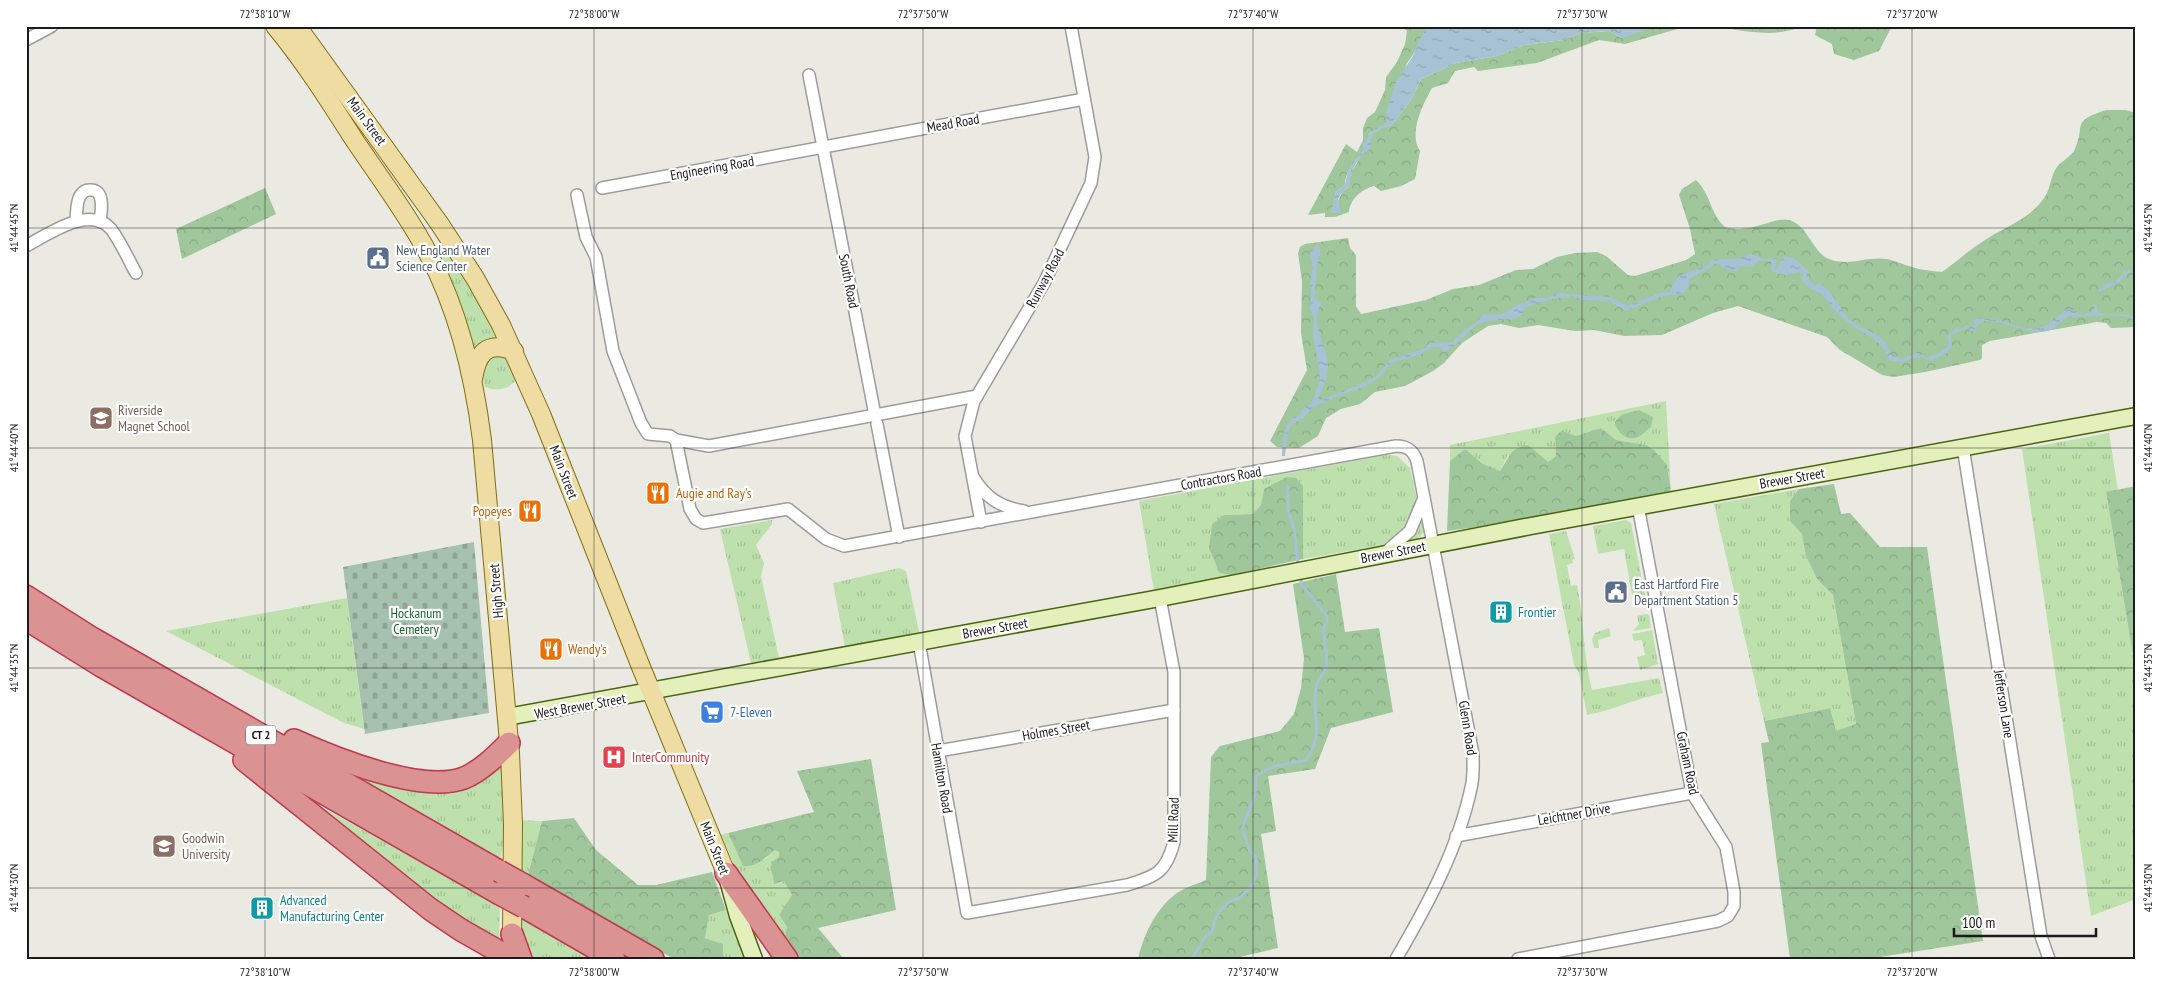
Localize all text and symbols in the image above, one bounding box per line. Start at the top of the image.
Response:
text: 72°38'10"W [240,6,290,21]
text: 72°38'00"W [569,6,619,21]
text: 72°37'50"W [898,6,948,21]
text: 72°37'40"W [1228,6,1278,21]
text: 72°37'30"W [1557,6,1607,21]
text: 72°37'20"W [1887,6,1937,21]
street label: Main Street [343,93,391,149]
street label: Mead Road [925,110,981,136]
street label: Engineering Road [669,152,755,184]
text: 41°44'45"N [6,204,21,252]
text: 41°44'45"N [2140,204,2155,252]
place label: New England Water Science Center [396,241,490,275]
public building icon: New England Water Science Center [365,245,391,271]
street label: Runway Road [1022,245,1068,311]
street label: South Road [835,252,863,310]
place label: Riverside Magnet School [118,401,191,435]
school or university icon: Riverside Magnet School [88,405,114,431]
text: 41°44'40"N [6,424,21,472]
text: 41°44'40"N [2140,424,2155,472]
street label: Main Street [546,443,582,501]
street label: Contractors Road [1179,462,1263,494]
street label: Brewer Street [1758,463,1826,493]
restaurant icon: Augie and Ray's [645,480,671,506]
place label: Augie and Ray's [676,484,752,502]
restaurant icon: Popeyes [517,498,543,524]
place label: Popeyes [473,502,512,520]
street label: Brewer Street [1359,537,1427,567]
street label: High Street [485,563,507,619]
place label: East Hartford Fire Department Station 5 [1634,575,1739,609]
public building icon: East Hartford Fire Department Station 5 [1603,579,1629,605]
building icon: Frontier [1488,599,1514,625]
place label: Frontier [1518,603,1556,621]
park label: Hockanum Cemetery [391,604,441,638]
street label: Brewer Street [961,613,1029,643]
restaurant icon: Wendy's [538,636,564,662]
place label: Wendy's [568,640,607,658]
text: 41°44'35"N [6,644,21,692]
text: 41°44'35"N [2140,644,2155,692]
street label: Jefferson Lane [1990,668,2018,740]
street label: West Brewer Street [533,689,627,723]
supermarket icon: 7-Eleven [699,699,725,725]
street label: Glenn Road [1455,699,1481,757]
place label: 7-Eleven [730,703,772,721]
street label: Holmes Street [1021,715,1091,745]
road number: CT 2 [246,726,276,744]
street label: Graham Road [1673,730,1703,796]
street label: Hamilton Road [927,741,957,815]
hospital icon: InterCommunity [601,744,627,770]
place label: InterCommunity [632,748,710,766]
street label: Mill Road [1163,797,1183,843]
street label: Leichtner Drive [1536,799,1612,829]
street label: Main Street [696,819,734,877]
place label: Goodwin University [182,829,231,863]
school or university icon: Goodwin University [151,833,177,859]
text: 41°44'30"N [6,864,21,912]
text: 41°44'30"N [2140,864,2155,912]
place label: Advanced Manufacturing Center [280,891,384,925]
building icon: Advanced Manufacturing Center [249,895,275,921]
scale bar [1954,905,2097,937]
text: 100 m [1962,913,1995,932]
text: 72°38'10"W [240,964,290,979]
text: 72°38'00"W [569,964,619,979]
text: 72°37'50"W [898,964,948,979]
text: 72°37'40"W [1228,964,1278,979]
text: 72°37'30"W [1557,964,1607,979]
text: 72°37'20"W [1887,964,1937,979]

